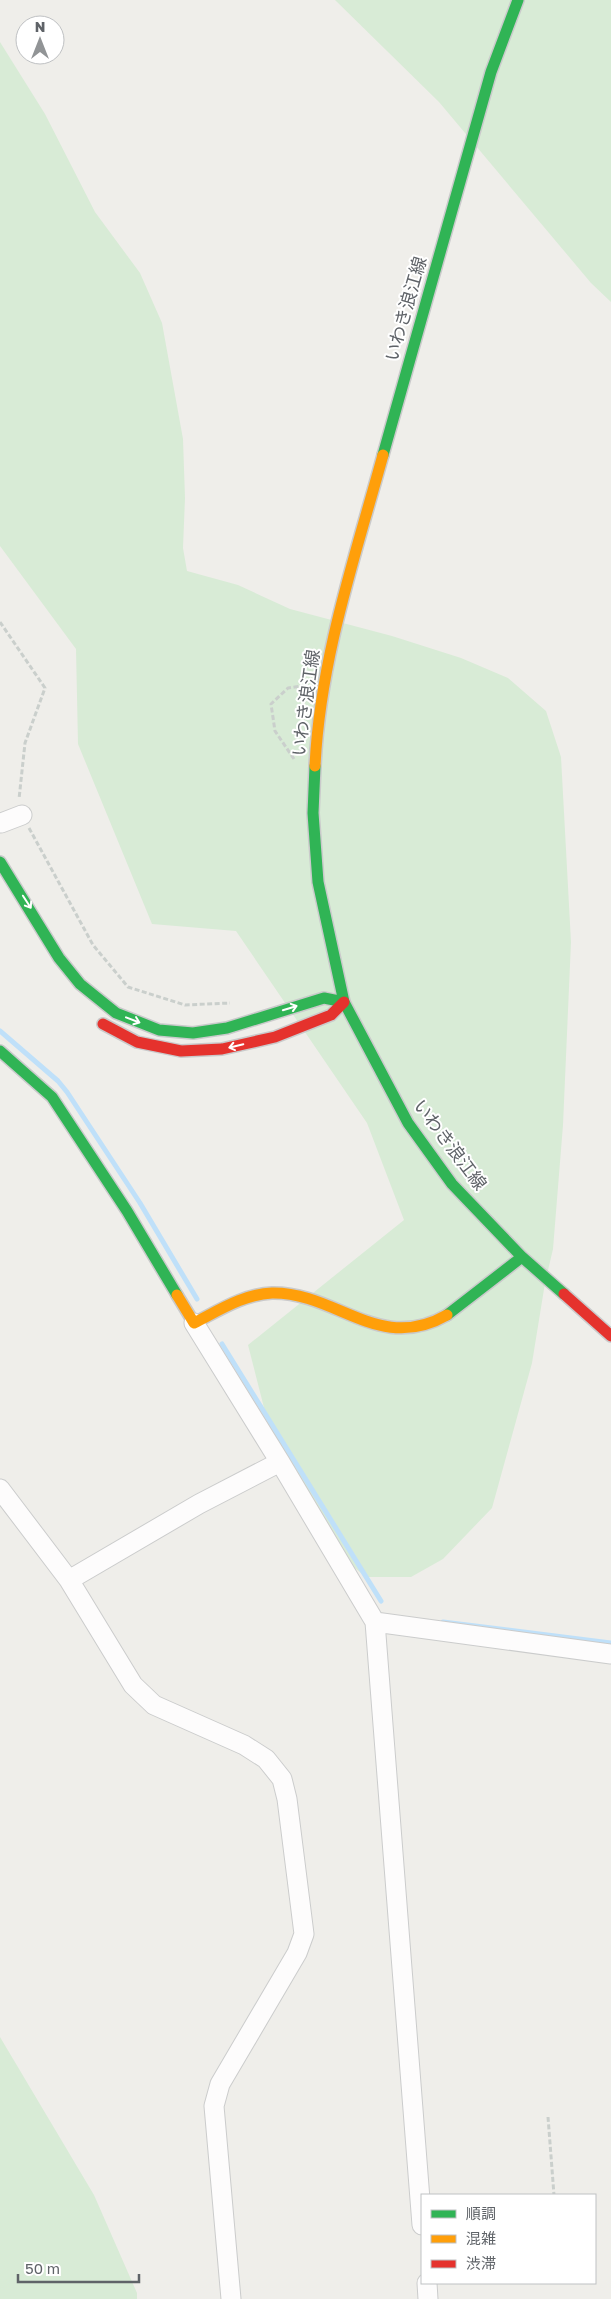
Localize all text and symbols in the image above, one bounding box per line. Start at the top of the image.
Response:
north arrow [15,15,65,65]
text: N [35,18,45,35]
street label: いわき浪江線 [380,254,430,364]
street label: いわき浪江線 [287,648,323,758]
one-way arrow [22,895,32,909]
one-way arrow [282,1003,298,1013]
one-way arrow [125,1016,140,1025]
one-way arrow [229,1042,245,1051]
street label: いわき浪江線 [410,1095,492,1194]
legend [421,2194,596,2284]
text: 順調 [466,2204,496,2222]
text: 混雑 [466,2229,496,2247]
scale bar [18,2252,139,2284]
text: 渋滞 [466,2254,496,2272]
text: 50 m [25,2259,60,2277]

